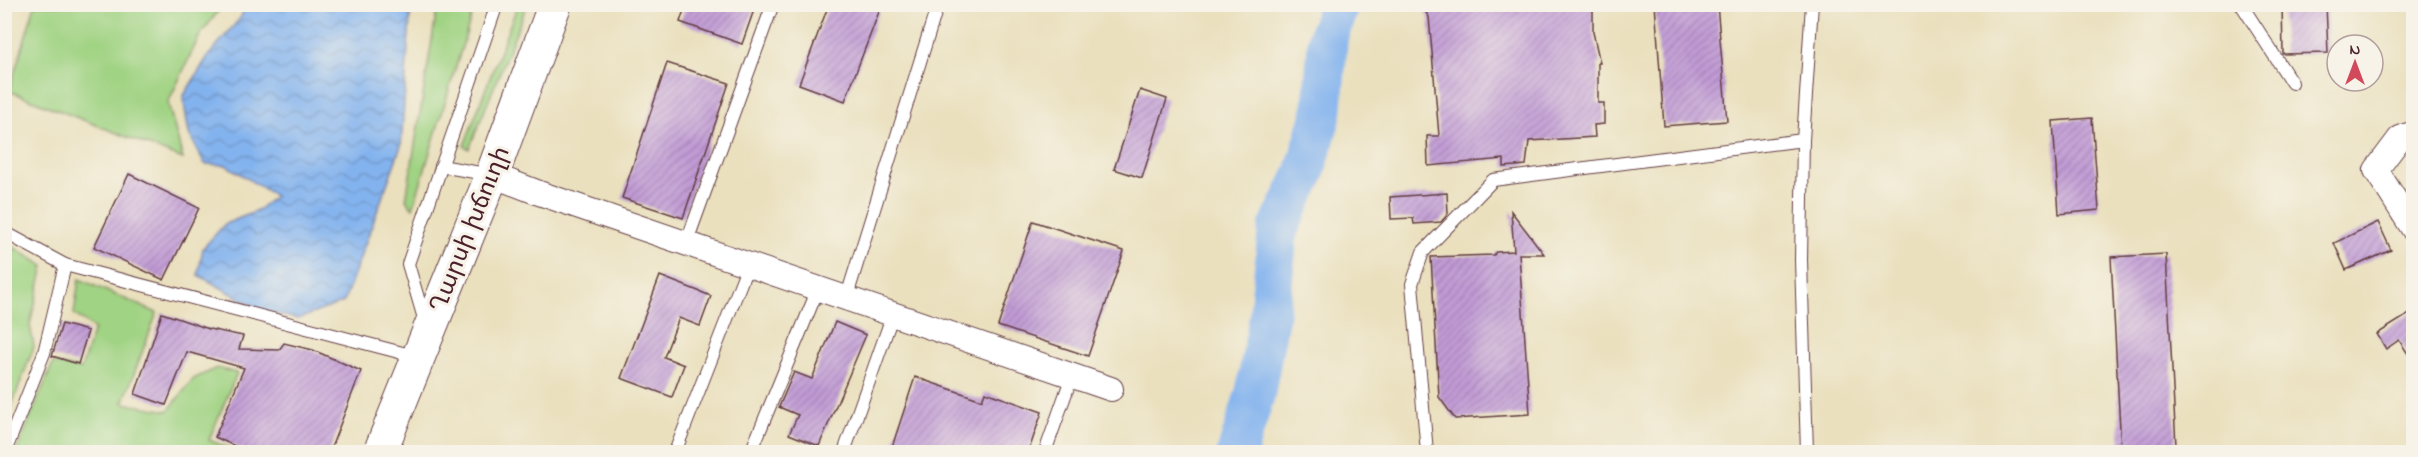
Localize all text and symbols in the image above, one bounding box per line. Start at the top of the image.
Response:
north arrow [2325,33,2385,93]
text: N [2350,38,2361,62]
street label: Ղարսի խճուղի [422,142,521,318]

